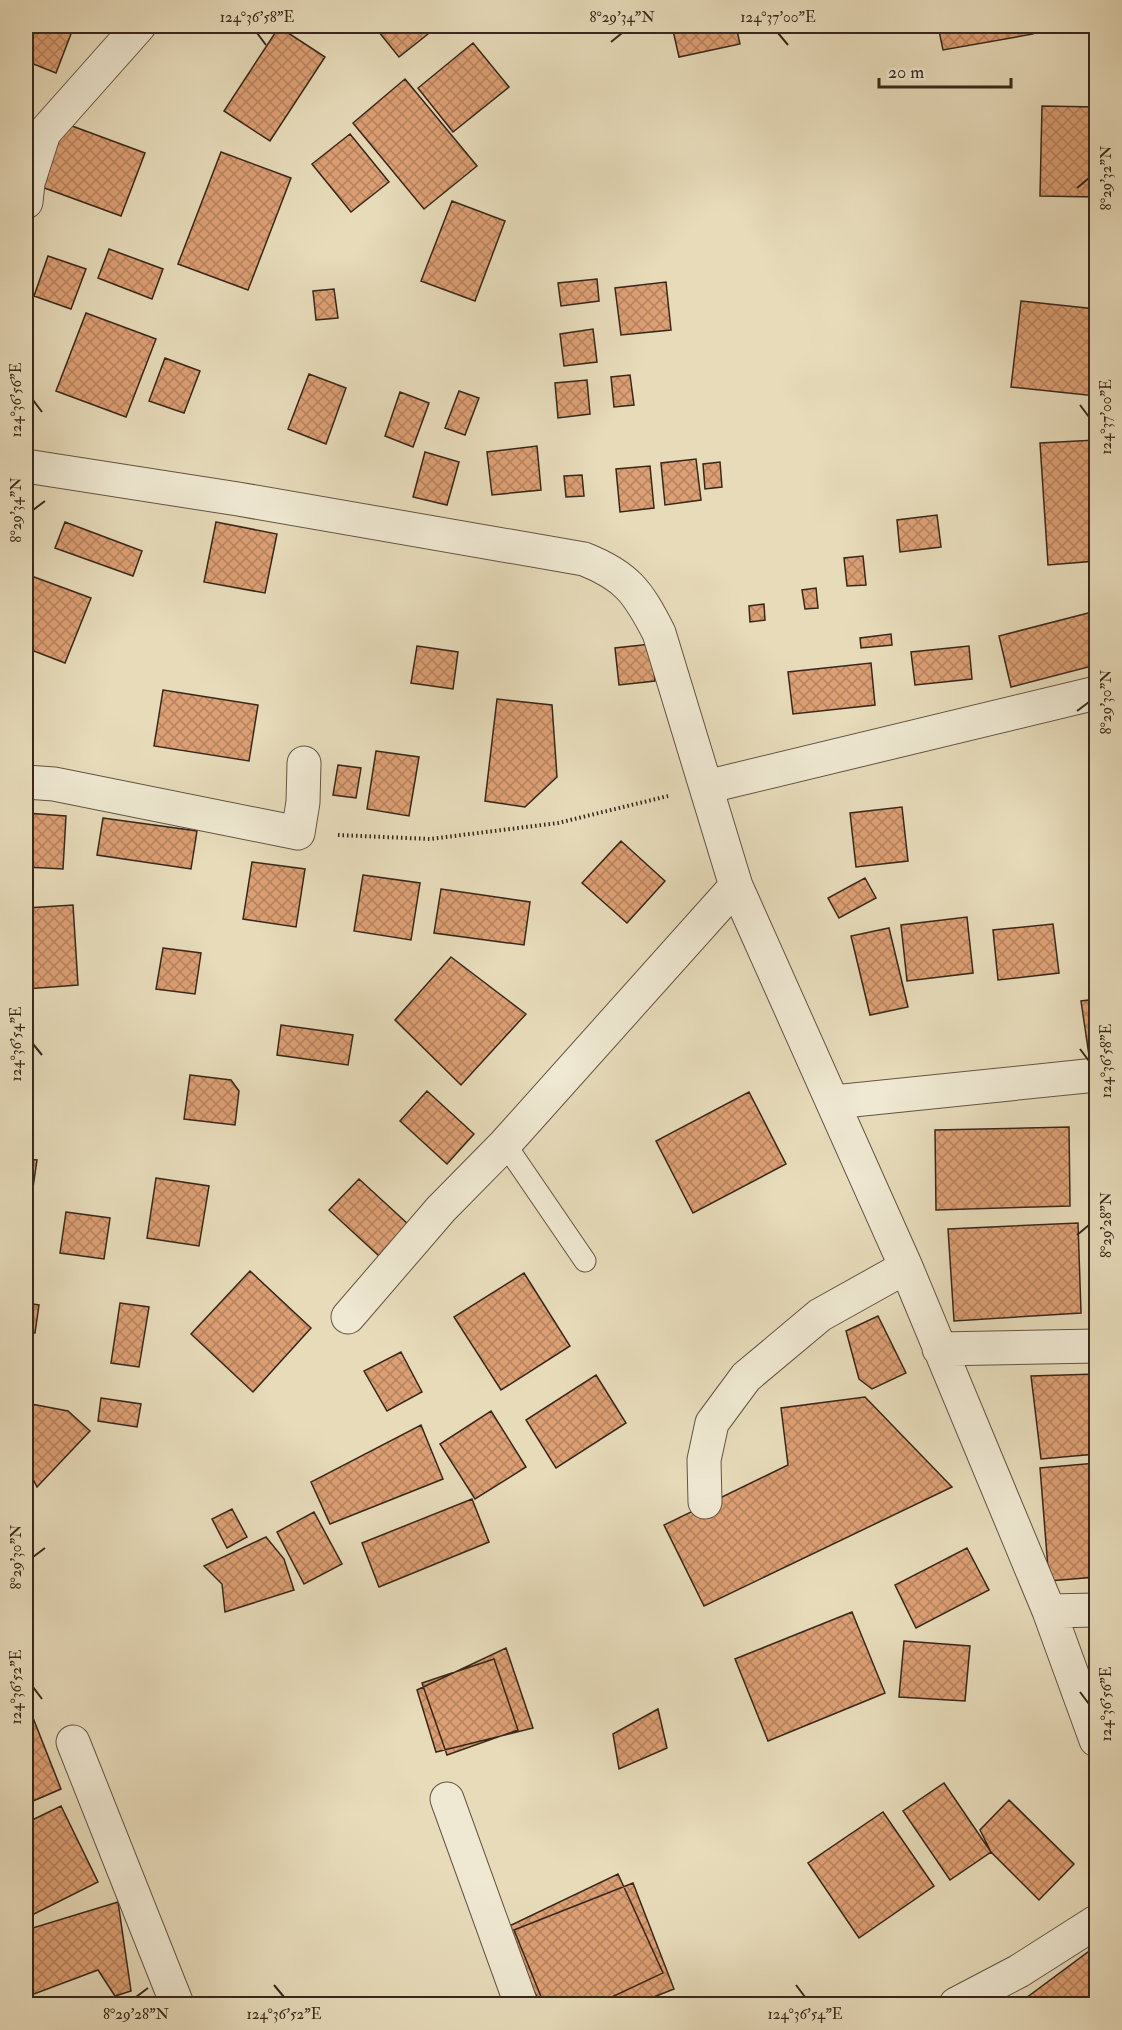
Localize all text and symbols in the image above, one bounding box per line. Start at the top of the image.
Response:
text: 124°36'58"E [220,8,294,27]
text: 8°29'34"N [589,8,655,27]
text: 124°37'00"E [740,8,816,27]
scale bar [879,51,1011,89]
text: 20 m [888,61,924,84]
text: 8°29'32"N [1097,145,1116,210]
text: 124°36'56"E [7,362,26,437]
text: 124°37'00"E [1097,379,1116,455]
text: 8°29'34"N [7,477,26,543]
text: 8°29'30"N [1097,669,1116,734]
text: 124°36'54"E [7,1006,26,1082]
text: 124°36'58"E [1097,1024,1116,1098]
text: 8°29'28"N [1097,1191,1116,1258]
text: 8°29'30"N [7,1524,26,1589]
text: 124°36'52"E [7,1649,26,1725]
text: 124°36'56"E [1097,1666,1116,1741]
text: 8°29'28"N [103,2005,170,2024]
text: 124°36'52"E [247,2005,322,2024]
text: 124°36'54"E [767,2005,843,2024]

